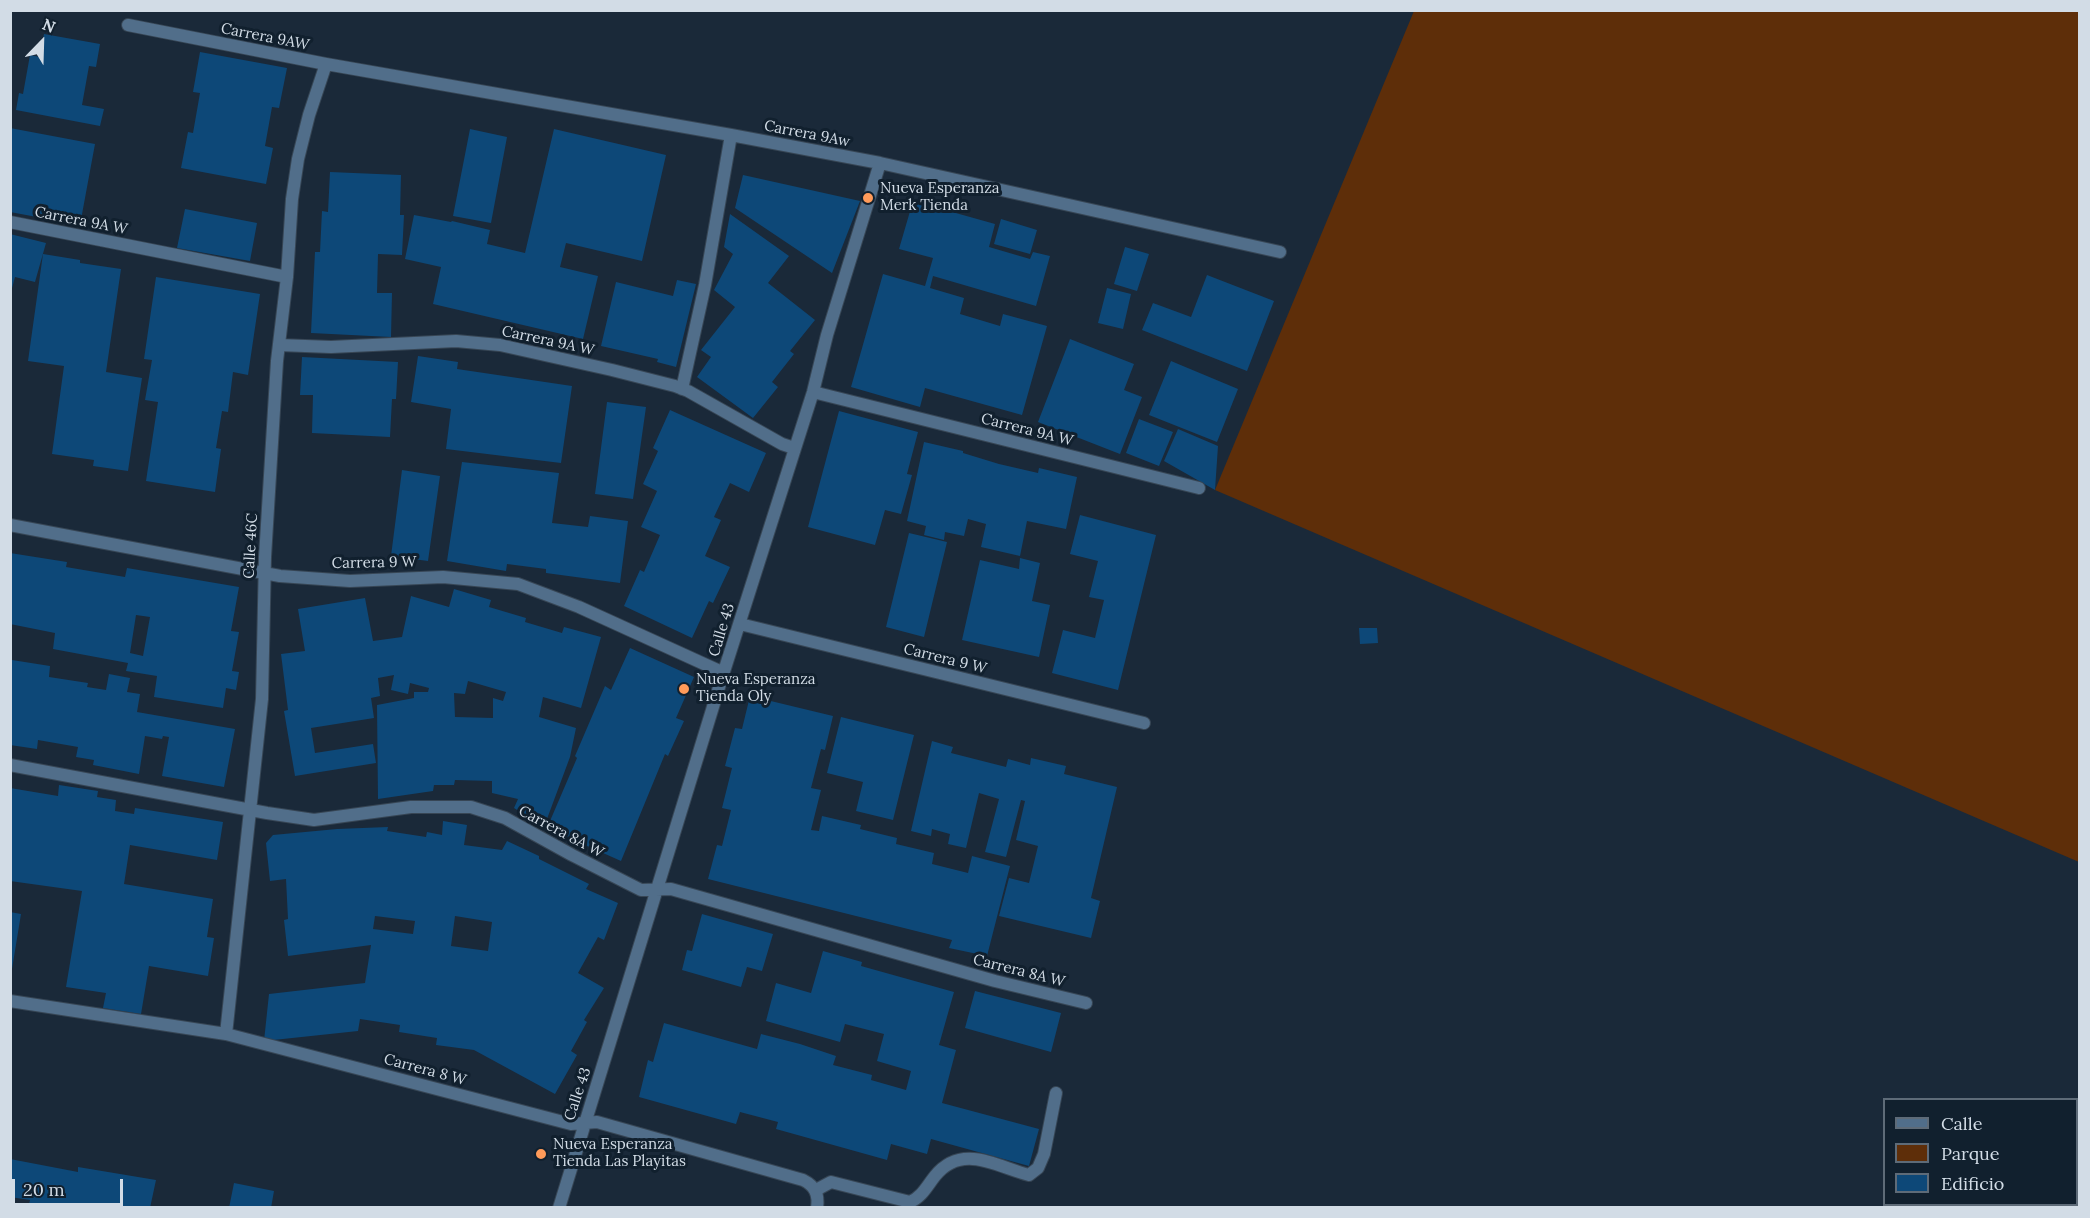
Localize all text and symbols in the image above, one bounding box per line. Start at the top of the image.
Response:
north arrow [12,12,72,72]
text: N [39,14,59,37]
street label: Carrera 9AW [219,20,311,54]
street label: Carrera 9Aw [763,117,851,151]
place label: Nueva Esperanza Merk Tienda [880,180,1000,215]
marker: Nueva Esperanza Merk Tienda [861,191,875,205]
street label: Carrera 9A W [33,203,129,239]
street label: Carrera 9A W [500,322,596,360]
street label: Carrera 9A W [979,410,1075,450]
street label: Calle 46C [240,513,262,579]
street label: Carrera 9 W [331,553,417,573]
street label: Calle 43 [705,601,739,659]
street label: Carrera 9 W [902,640,988,678]
place label: Nueva Esperanza Tienda Oly [696,671,816,706]
marker: Nueva Esperanza Tienda Oly [677,682,691,696]
street label: Carrera 8A W [515,802,607,862]
street label: Carrera 8A W [971,951,1067,991]
street label: Carrera 8 W [382,1050,468,1090]
street label: Calle 43 [561,1065,595,1123]
legend [1883,1098,2078,1206]
text: Calle [1941,1112,1982,1135]
place label: Nueva Esperanza Tienda Las Playitas [553,1136,686,1171]
text: Parque [1941,1142,2000,1165]
marker: Nueva Esperanza Tienda Las Playitas [534,1147,548,1161]
scale bar [15,1167,126,1205]
text: Edificio [1941,1172,2004,1195]
text: 20 m [23,1178,65,1201]

